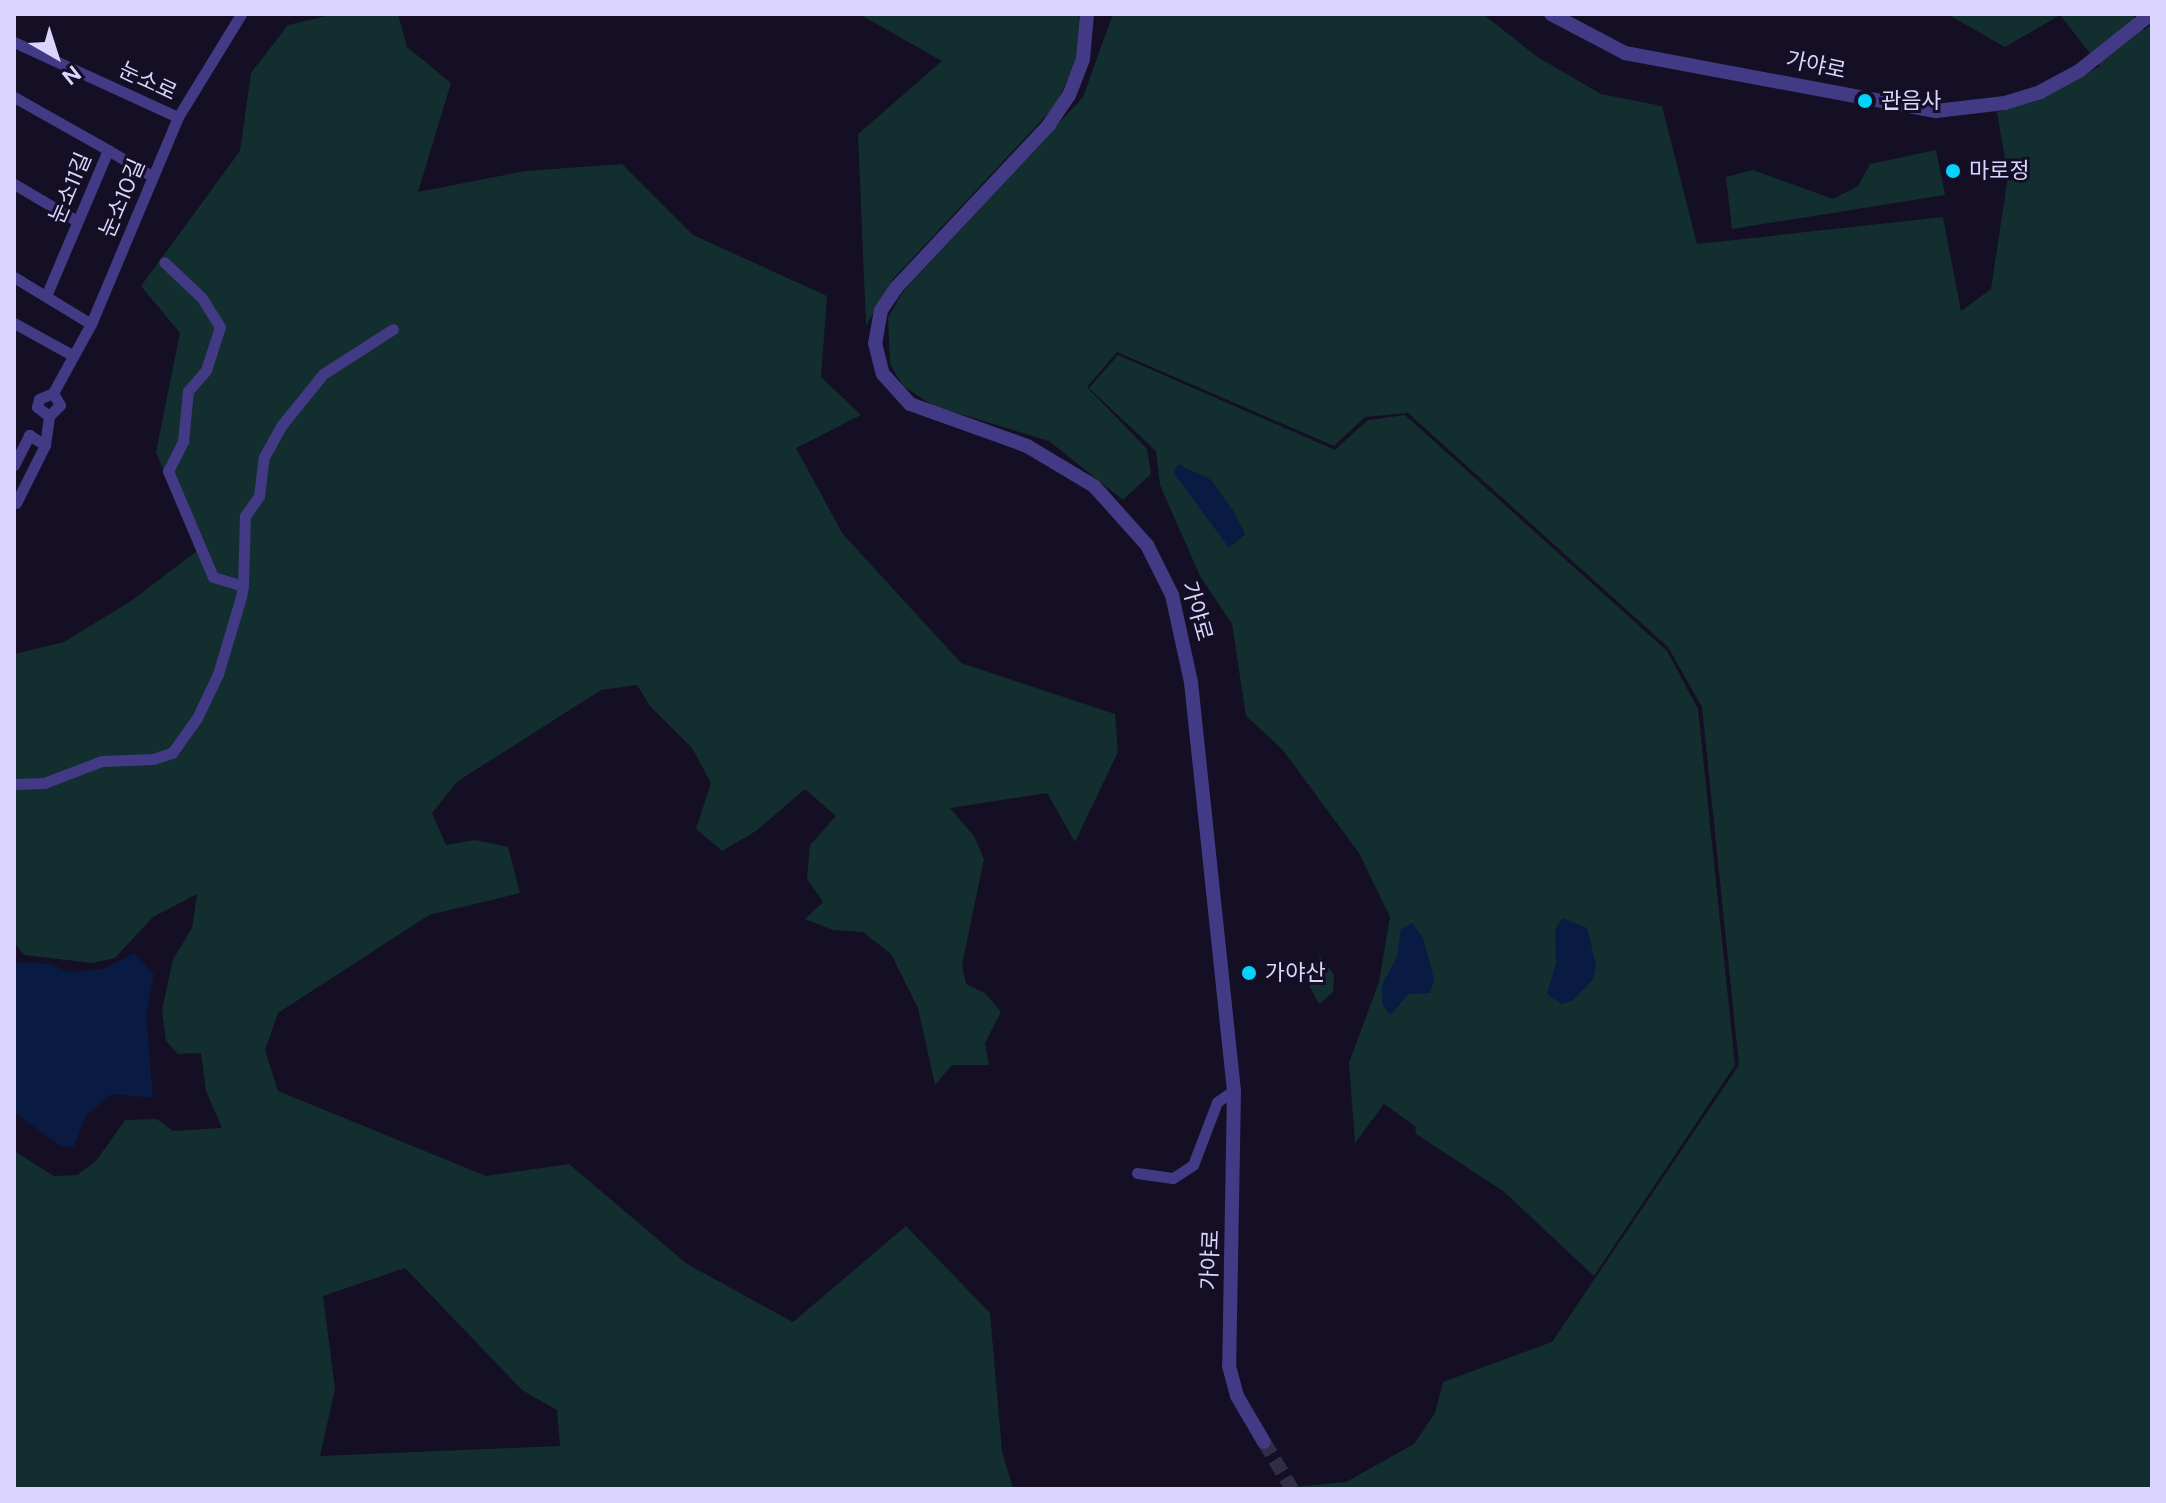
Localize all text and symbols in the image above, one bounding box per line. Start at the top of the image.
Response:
north arrow [16,16,96,96]
street label: 가야로 [1784,46,1848,84]
street label: 눈소로 [115,56,181,106]
text: N [56,59,87,91]
place label: 관음사 [1881,88,1942,114]
marker: 관음사 [1856,92,1874,110]
street label: 눈소11길 [43,149,97,227]
street label: 눈소10길 [94,155,150,241]
place label: 마로정 [1969,158,2030,184]
marker: 마로정 [1944,162,1962,180]
street label: 가야로 [1176,578,1218,644]
place label: 가야산 [1265,960,1326,986]
marker: 가야산 [1240,964,1258,982]
street label: 가야로 [1196,1229,1224,1291]

